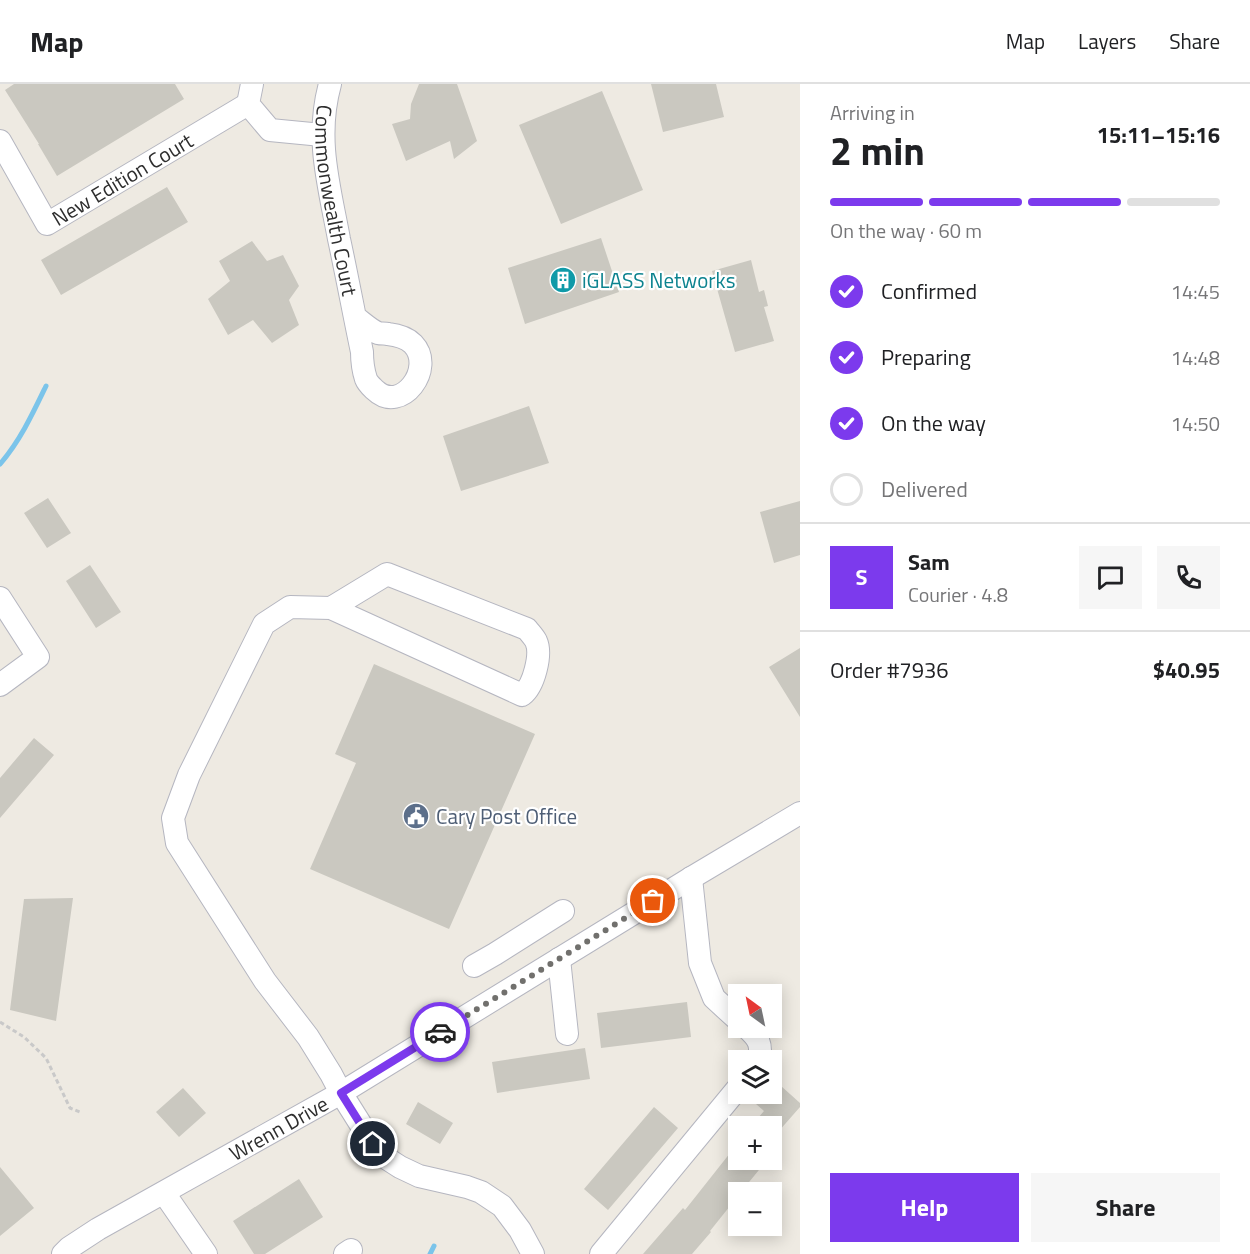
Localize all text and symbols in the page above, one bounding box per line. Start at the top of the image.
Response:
text: Map [30,20,84,63]
text: Map [1006,25,1045,57]
text: Layers [1078,25,1136,57]
text: Share [1169,25,1220,57]
text: Arriving in [830,97,915,128]
street label: Commonwealth Court [307,103,366,299]
text: 15:11–15:16 [1097,118,1220,152]
text: 2 min [830,121,925,180]
street label: New Edition Court [46,124,199,234]
text: On the way · 60 m [830,215,982,246]
place label: iGLASS Networks [582,264,735,296]
building icon: iGLASS Networks [548,265,578,295]
text: Confirmed [881,274,977,308]
icon: check [830,275,863,308]
text: 14:45 [1171,276,1220,307]
text: Preparing [881,340,971,374]
icon: check [830,341,863,374]
text: 14:48 [1171,342,1220,373]
text: On the way [881,406,986,440]
icon: check [830,407,863,440]
text: 14:50 [1171,408,1220,439]
text: Delivered [881,472,968,506]
text: Sam [908,545,950,579]
button: chat [1079,546,1142,609]
button: phone [1157,546,1220,609]
text: S [856,560,867,594]
text: Courier · 4.8 [908,579,1008,610]
text: Order #7936 [830,653,949,687]
text: $40.95 [1153,653,1220,687]
place label: Cary Post Office [436,800,577,832]
public building icon: Cary Post Office [401,801,431,831]
pin [627,875,678,926]
icon: bag [636,884,669,917]
north arrow [728,984,782,1038]
map controls [728,984,782,1236]
courier [410,1002,470,1062]
icon: car [424,1016,457,1049]
button: layers [728,1050,782,1104]
street label: Wrenn Drive [223,1087,334,1169]
button: + [728,1116,782,1170]
pin [347,1118,398,1169]
icon: home [356,1127,389,1160]
button: Help [830,1173,1019,1242]
button: Share [1031,1173,1220,1242]
button: − [728,1182,782,1236]

